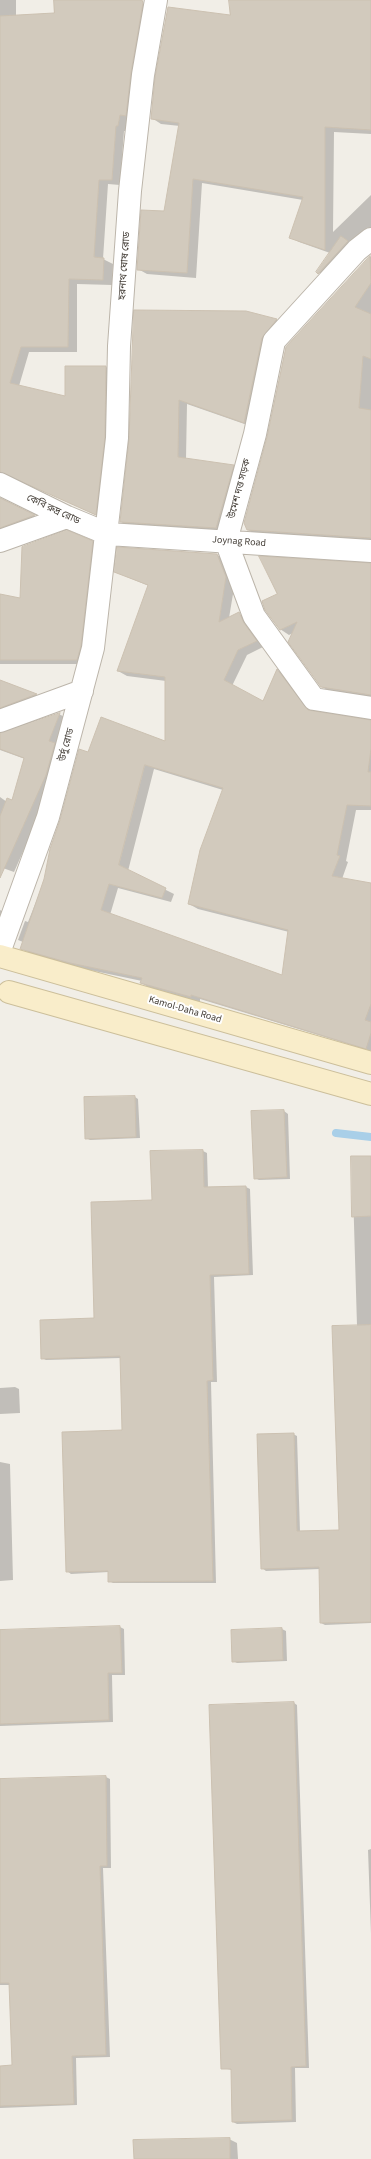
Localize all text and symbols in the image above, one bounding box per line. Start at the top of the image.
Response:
street label: হরনাথ ঘোষ রোড [117,231,133,301]
street label: উমেশ দত্ত সড়ক [226,458,254,520]
street label: কেবি রুদ্র রোড [24,492,82,528]
street label: Joynag Road [212,534,266,550]
street label: উর্দু রোড [57,727,77,763]
street label: Kamol-Daha Road [147,994,223,1026]

